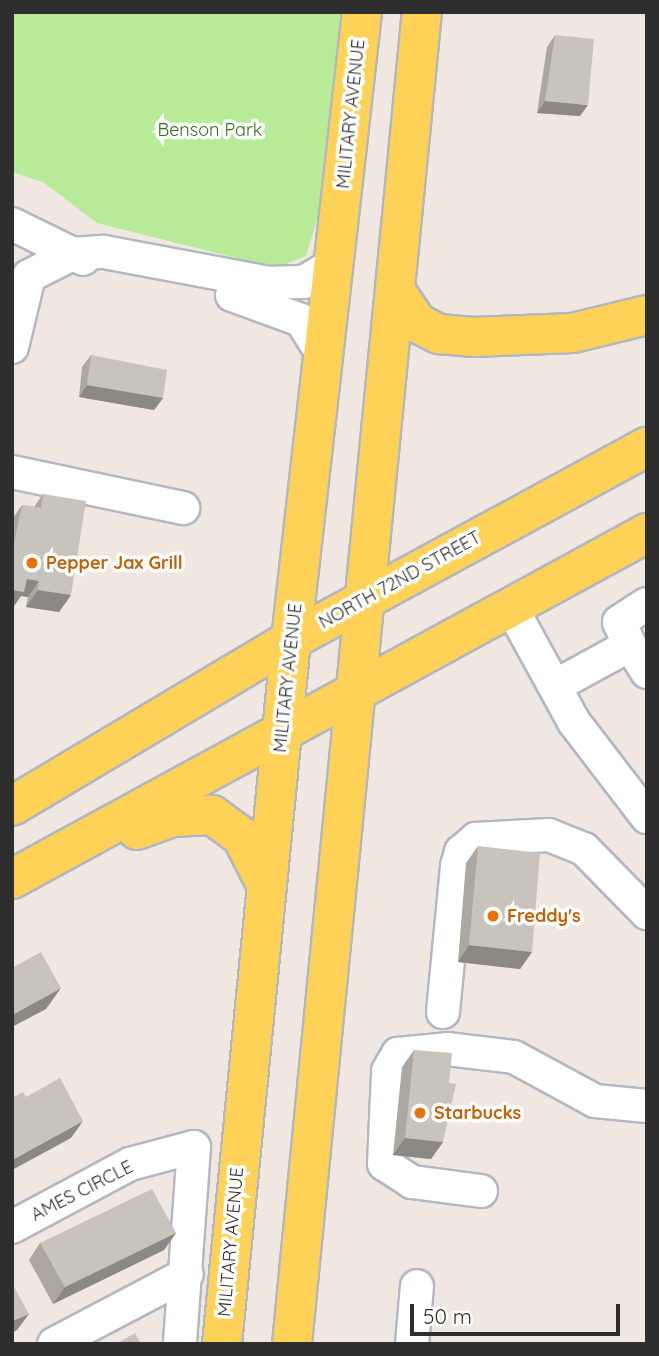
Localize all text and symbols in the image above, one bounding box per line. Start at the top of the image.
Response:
street label: MILITARY AVENUE [332,38,370,190]
park label: Benson Park [157,119,263,141]
street label: NORTH 72ND STREET [315,526,485,634]
place label: Pepper Jax Grill [46,552,183,574]
marker: Pepper Jax Grill [24,555,40,571]
street label: MILITARY AVENUE [269,602,307,754]
place label: Freddy's [507,905,581,927]
marker: Freddy's [485,908,501,924]
place label: Starbucks [434,1102,521,1124]
marker: Starbucks [412,1105,428,1121]
street label: AMES CIRCLE [27,1156,137,1226]
street label: MILITARY AVENUE [214,1166,248,1318]
scale bar [414,1290,624,1334]
text: 50 m [423,1303,472,1329]

